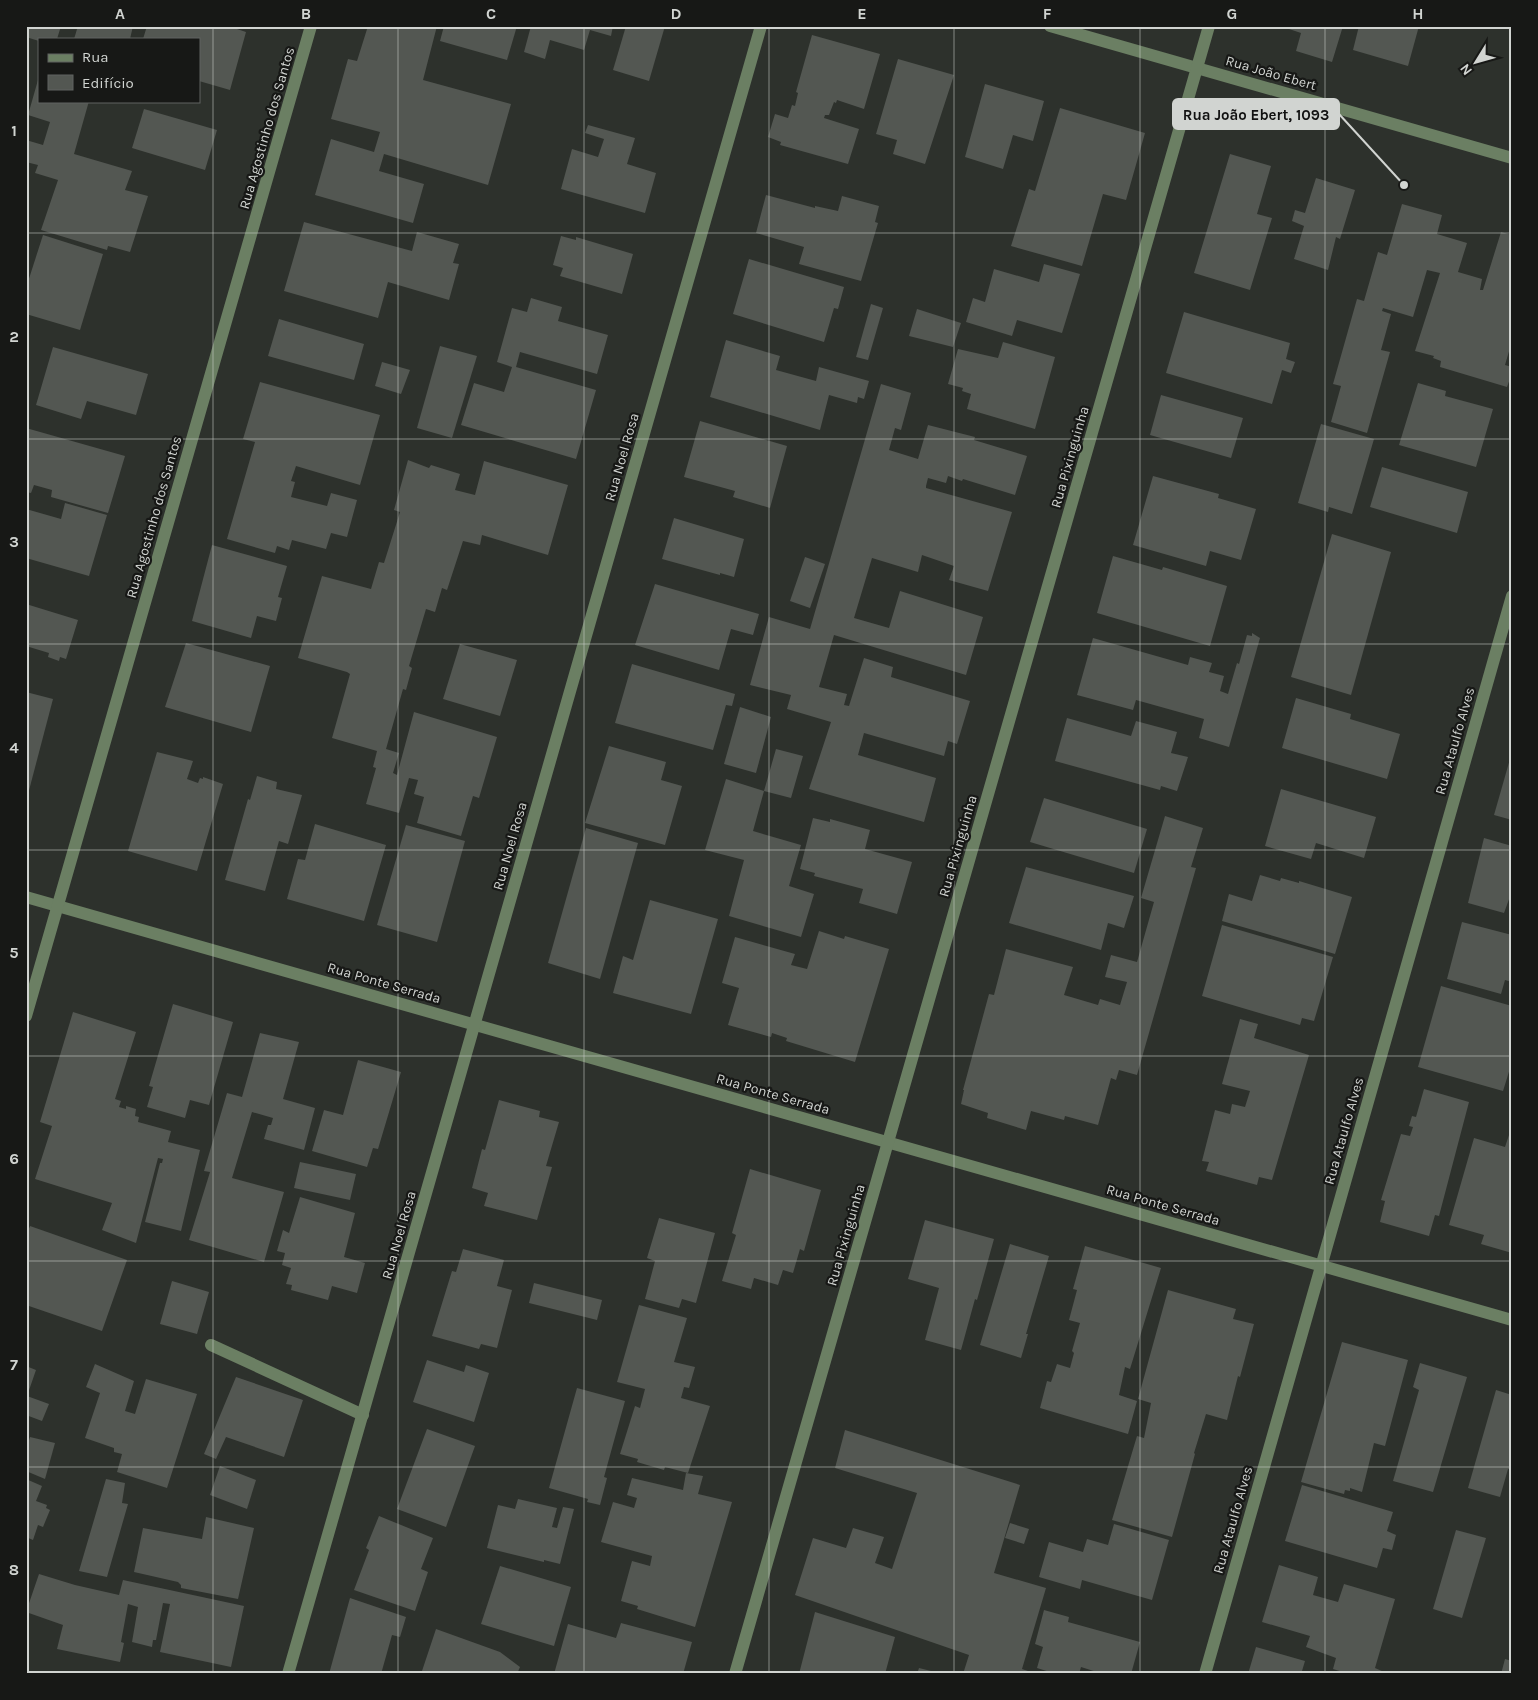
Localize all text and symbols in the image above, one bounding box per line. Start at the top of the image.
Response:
text: A [115,4,125,23]
text: B [301,4,311,23]
text: C [486,4,496,23]
text: D [671,4,682,23]
text: E [857,4,867,23]
text: F [1043,4,1052,23]
text: G [1227,4,1237,23]
text: H [1412,4,1424,23]
legend [38,38,200,102]
north arrow [1450,38,1500,88]
street label: Rua Agostinho dos Santos [236,45,298,211]
text: Rua [82,48,109,66]
street label: Rua João Ebert [1224,52,1318,94]
text: N [1456,60,1476,79]
text: Edifício [82,74,134,92]
callout: Rua João Ebert, 1093 [1173,99,1339,129]
text: Rua João Ebert, 1093 [1183,106,1329,124]
text: 1 [11,121,17,140]
text: 2 [9,327,19,346]
street label: Rua Pixinguinha [1047,404,1093,510]
street label: Rua Noel Rosa [601,411,643,503]
street label: Rua Agostinho dos Santos [123,434,185,600]
text: 3 [9,532,19,551]
street label: Rua Ataulfo Alves [1432,685,1478,797]
text: 4 [9,738,19,757]
street label: Rua Pixinguinha [935,793,981,899]
street label: Rua Noel Rosa [489,800,531,892]
text: 5 [9,943,19,962]
street label: Rua Ponte Serrada [325,959,443,1007]
street label: Rua Ponte Serrada [714,1070,832,1118]
street label: Rua Ataulfo Alves [1321,1075,1367,1187]
text: 6 [9,1149,19,1168]
street label: Rua Ponte Serrada [1104,1181,1222,1229]
street label: Rua Pixinguinha [823,1182,869,1288]
street label: Rua Noel Rosa [378,1189,420,1281]
text: 7 [10,1355,18,1374]
street label: Rua Ataulfo Alves [1210,1464,1256,1576]
text: 8 [9,1560,19,1579]

